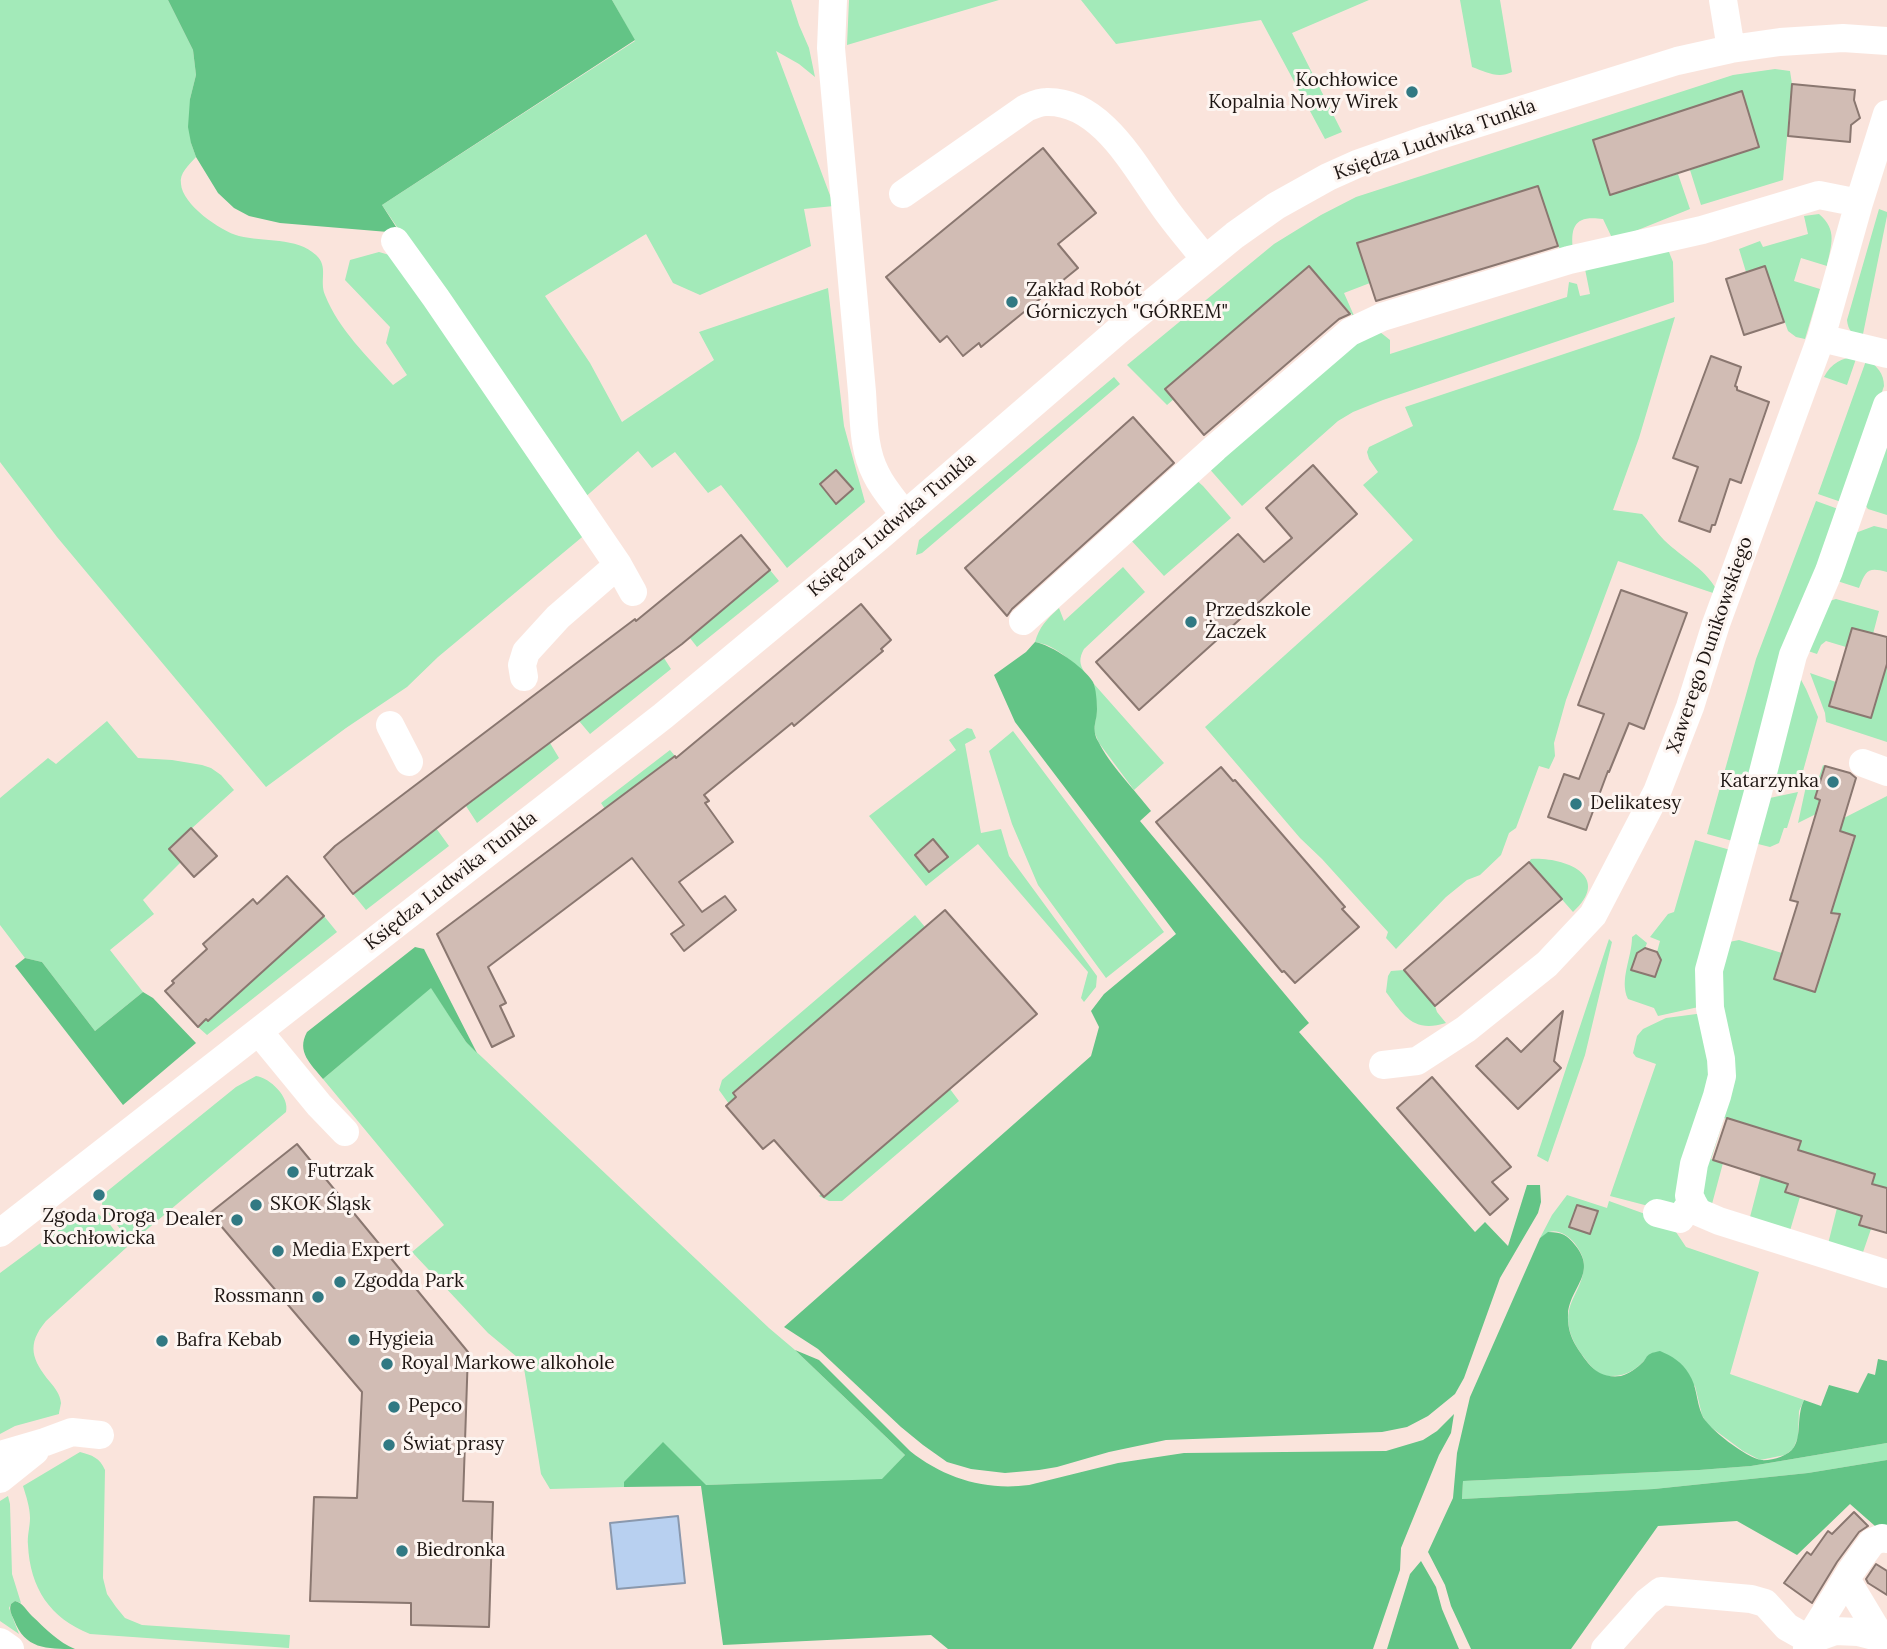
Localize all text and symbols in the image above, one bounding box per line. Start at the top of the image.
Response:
place label: Kochłowice Kopalnia Nowy Wirek [1208,70,1398,114]
marker: Kochłowice Kopalnia Nowy Wirek [1404,84,1420,100]
street label: Księdza Ludwika Tunkla [1331,95,1539,185]
place label: Zakład Robót Górniczych "GÓRREM" [1026,280,1228,324]
marker: Zakład Robót Górniczych "GÓRREM" [1004,294,1020,310]
street label: Księdza Ludwika Tunkla [803,448,981,602]
street label: Xawerego Dunikowskiego [1662,534,1758,756]
place label: Przedszkole Żaczek [1205,600,1311,644]
marker: Przedszkole Żaczek [1183,614,1199,630]
place label: Katarzynka [1720,771,1819,793]
marker: Katarzynka [1825,774,1841,790]
place label: Delikatesy [1590,793,1681,815]
marker: Delikatesy [1568,796,1584,812]
street label: Księdza Ludwika Tunkla [360,807,542,955]
place label: Futrzak [307,1161,374,1183]
marker: Futrzak [285,1164,301,1180]
marker: Zgoda Droga Kochłowicka [91,1187,107,1203]
place label: SKOK Śląsk [270,1194,371,1216]
marker: SKOK Śląsk [248,1197,264,1213]
place label: Zgoda Droga Kochłowicka [43,1206,155,1250]
place label: Dealer [165,1209,223,1231]
marker: Dealer [229,1212,245,1228]
place label: Media Expert [292,1240,410,1262]
marker: Media Expert [270,1243,286,1259]
place label: Zgodda Park [354,1271,464,1293]
marker: Zgodda Park [332,1274,348,1290]
place label: Rossmann [214,1286,304,1308]
marker: Rossmann [310,1289,326,1305]
place label: Hygieia [368,1329,434,1351]
place label: Bafra Kebab [176,1330,282,1352]
marker: Hygieia [346,1332,362,1348]
marker: Bafra Kebab [154,1333,170,1349]
place label: Royal Markowe alkohole [401,1353,615,1375]
marker: Royal Markowe alkohole [379,1356,395,1372]
place label: Pepco [408,1396,462,1418]
marker: Pepco [386,1399,402,1415]
place label: Świat prasy [403,1434,504,1456]
marker: Świat prasy [381,1437,397,1453]
place label: Biedronka [416,1540,505,1562]
marker: Biedronka [394,1543,410,1559]

